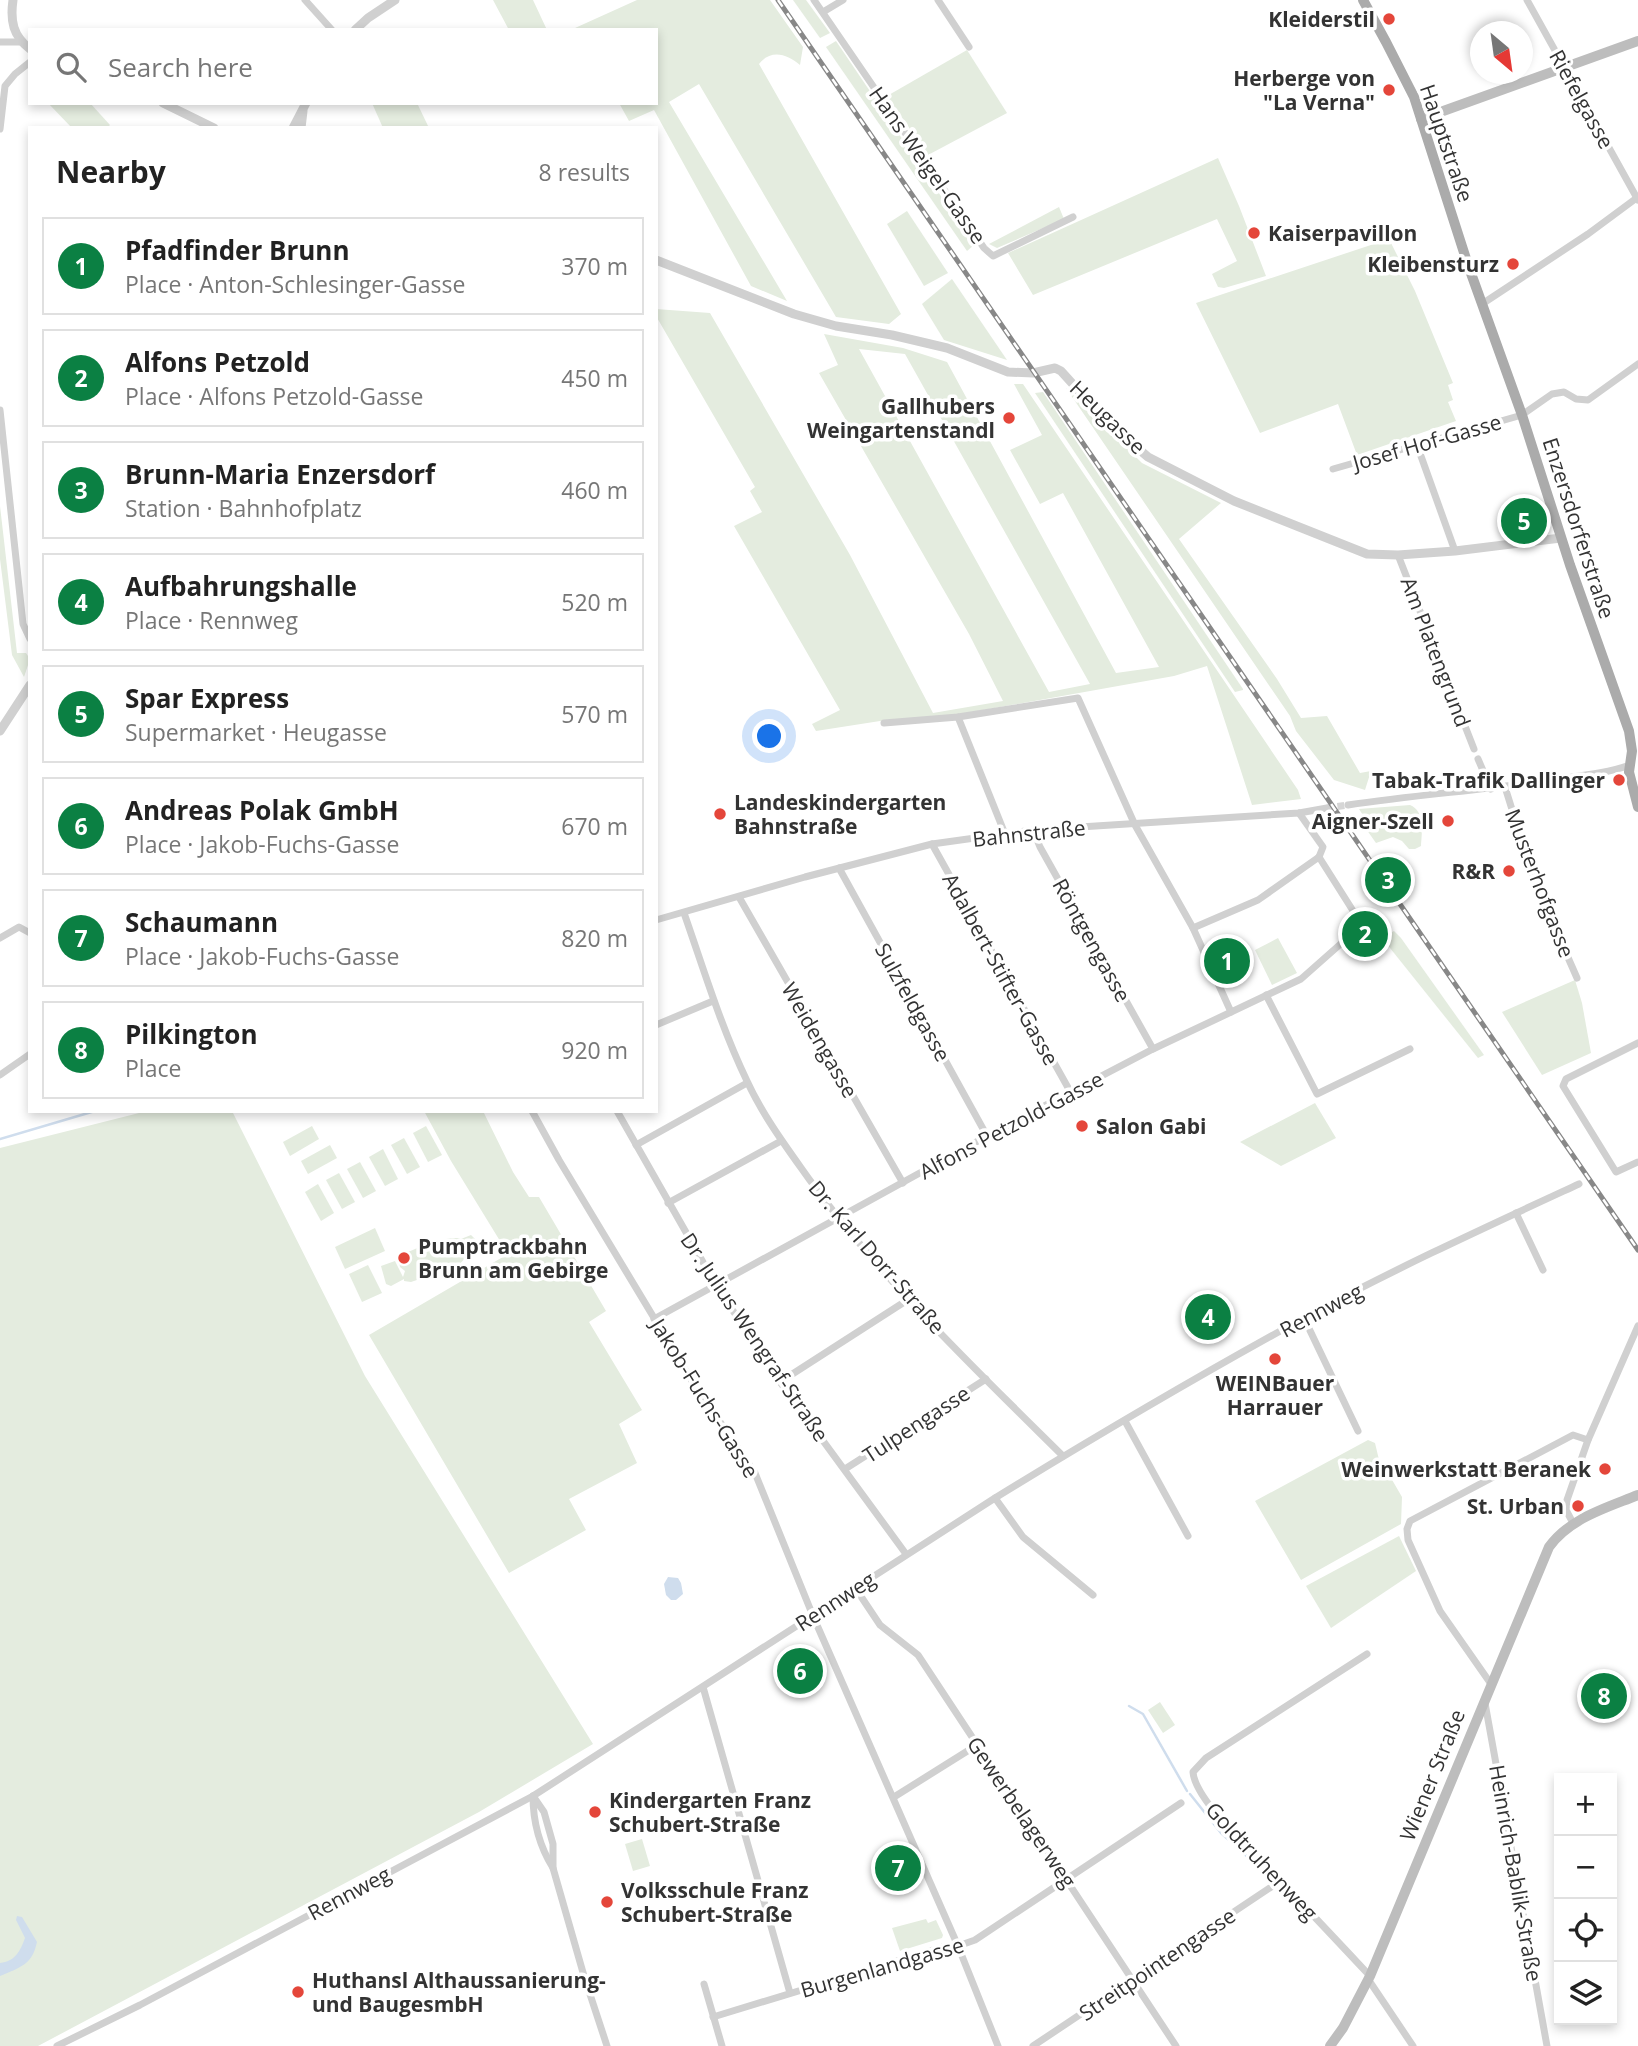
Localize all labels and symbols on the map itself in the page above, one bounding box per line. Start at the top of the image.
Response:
place label: Kleiderstil [1268,5,1375,33]
marker: Kleiderstil [1381,11,1397,27]
north arrow [1470,21,1533,84]
street label: Riefelgasse [1543,45,1621,153]
place label: Herberge von "La Verna" [1233,64,1375,116]
street label: Hauptstraße [1414,80,1480,206]
street label: Hans Weigel-Gasse [863,81,993,249]
marker: Herberge von "La Verna" [1381,82,1397,98]
place label: Kaiserpavillon [1268,219,1417,247]
marker: Kaiserpavillon [1246,225,1262,241]
place label: Kleibensturz [1367,250,1499,278]
marker: Kleibensturz [1505,256,1521,272]
street label: Heugasse [1064,374,1152,460]
place label: Gallhubers Weingartenstandl [807,392,995,444]
street label: Josef Hof-Gasse [1348,407,1505,477]
marker: Gallhubers Weingartenstandl [1001,410,1017,426]
street label: Enzersdorferstraße [1537,434,1621,622]
pin: 5 [1501,495,1547,547]
street label: Am Platengrund [1395,573,1477,731]
your location [752,719,786,753]
place label: Tabak-Trafik Dallinger [1372,766,1605,794]
marker: Tabak-Trafik Dallinger [1611,772,1627,788]
place label: Landeskindergarten Bahnstraße [734,788,946,840]
street label: Musterhofgasse [1499,805,1581,961]
marker: Landeskindergarten Bahnstraße [712,806,728,822]
place label: Aigner-Szell [1312,807,1434,835]
street label: Bahnstraße [971,813,1087,853]
marker: Aigner-Szell [1440,813,1456,829]
pin: 3 [1365,854,1411,906]
place label: R&R [1452,857,1495,885]
marker: R&R [1501,863,1517,879]
street label: Adalbert-Stifter-Gasse [937,868,1065,1070]
street label: Röntgengasse [1047,873,1137,1007]
pin: 2 [1342,908,1388,960]
pin: 1 [1204,935,1250,987]
street label: Sulzfeldgasse [869,938,957,1066]
street label: Weidengasse [776,977,864,1103]
street label: Alfons Petzold-Gasse [914,1065,1108,1185]
place label: Salon Gabi [1096,1112,1207,1140]
marker: Salon Gabi [1074,1118,1090,1134]
street label: Dr. Karl Dorr-Straße [803,1174,951,1340]
street label: Dr. Julius Wengraf-Straße [675,1227,835,1447]
place label: Pumptrackbahn Brunn am Gebirge [418,1232,608,1284]
marker: Pumptrackbahn Brunn am Gebirge [396,1250,412,1266]
street label: Rennweg [1275,1277,1367,1343]
pin: 4 [1185,1291,1231,1343]
street label: Jakob-Fuchs-Gasse [644,1311,765,1483]
marker: WEINBauer Harrauer [1267,1351,1283,1367]
place label: WEINBauer Harrauer [1216,1369,1335,1421]
street label: Tulpengasse [857,1379,975,1469]
place label: Weinwerkstatt Beranek [1341,1455,1592,1483]
marker: Weinwerkstatt Beranek [1597,1461,1613,1477]
place label: St. Urban [1467,1492,1564,1520]
marker: St. Urban [1570,1498,1586,1514]
street label: Rennweg [790,1565,880,1637]
pin: 6 [777,1645,823,1697]
pin: 8 [1581,1670,1627,1722]
street label: Wiener Straße [1393,1705,1471,1845]
street label: Gewerbelagerweg [961,1731,1083,1893]
street label: Heinrich-Bablik-Straße [1483,1762,1549,1984]
place label: Kindergarten Franz Schubert-Straße [609,1786,811,1838]
street label: Goldtruhenweg [1200,1796,1324,1926]
marker: Kindergarten Franz Schubert-Straße [587,1804,603,1820]
pin: 7 [875,1842,921,1894]
street label: Rennweg [303,1860,395,1926]
place label: Volksschule Franz Schubert-Straße [621,1876,808,1928]
marker: Volksschule Franz Schubert-Straße [599,1894,615,1910]
street label: Streitpointengasse [1073,1901,1241,2027]
street label: Burgenlandgasse [797,1930,967,2004]
place label: Huthansl Althaussanierung- und BaugesmbH [312,1966,606,2018]
marker: Huthansl Althaussanierung- und BaugesmbH [290,1984,306,2000]

